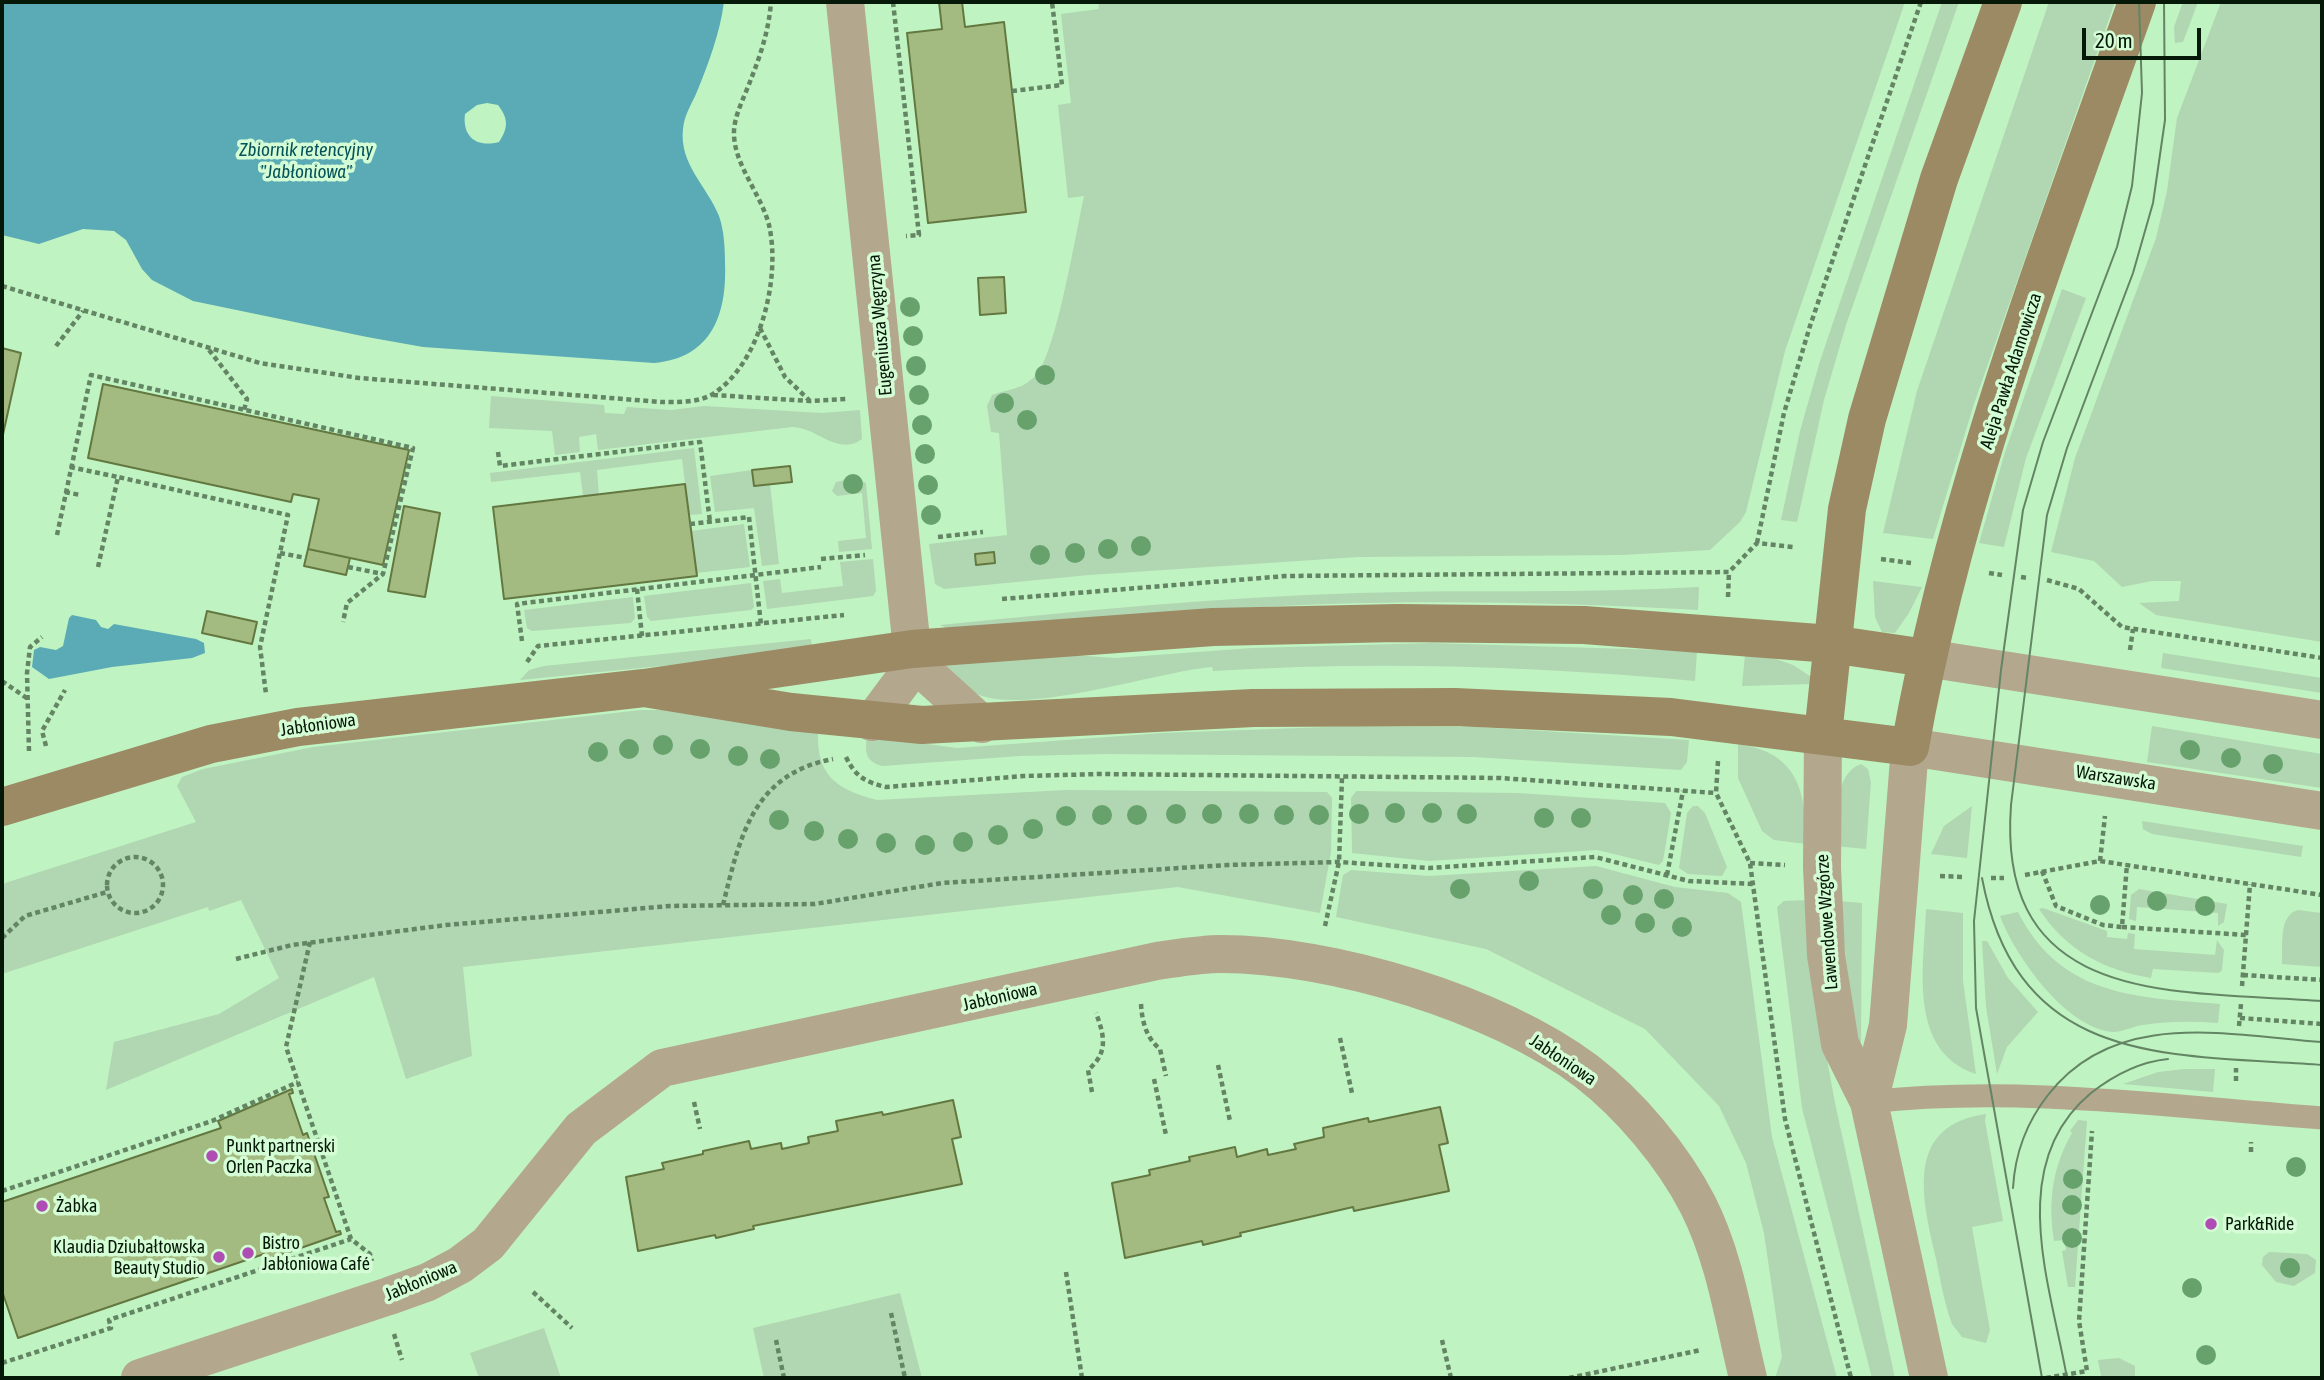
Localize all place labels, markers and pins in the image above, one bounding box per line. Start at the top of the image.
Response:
place label: Punkt partnerski Orlen Paczka [226,1135,335,1178]
marker: Punkt partnerski Orlen Paczka [204,1148,220,1164]
place label: Żabka [56,1195,97,1217]
marker: Żabka [34,1198,50,1214]
place label: Park&Ride [2225,1213,2294,1235]
marker: Park&Ride [2203,1216,2219,1232]
place label: Bistro Jabłoniowa Café [262,1232,370,1274]
place label: Klaudia Dziubałtowska Beauty Studio [53,1236,205,1278]
marker: Bistro Jabłoniowa Café [240,1245,256,1261]
marker: Klaudia Dziubałtowska Beauty Studio [211,1249,227,1265]

